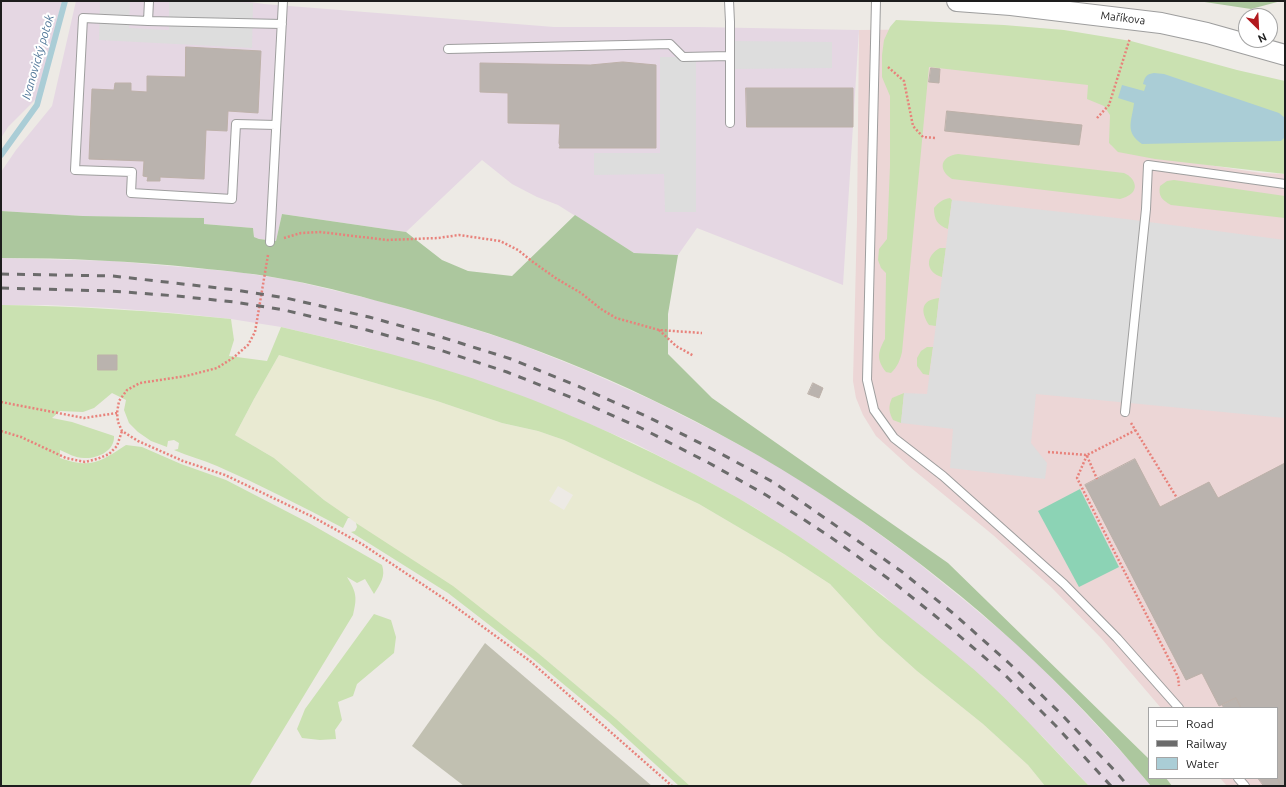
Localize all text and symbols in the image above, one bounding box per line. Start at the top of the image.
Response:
north arrow [1238,8,1278,48]
street label: Maříkova [1100,9,1146,27]
water label: Ivanovický potok [19,13,57,101]
text: N [1256,31,1269,45]
legend [1148,707,1278,779]
text: Road [1186,717,1214,730]
text: Railway [1186,737,1227,750]
text: Water [1186,757,1219,770]

